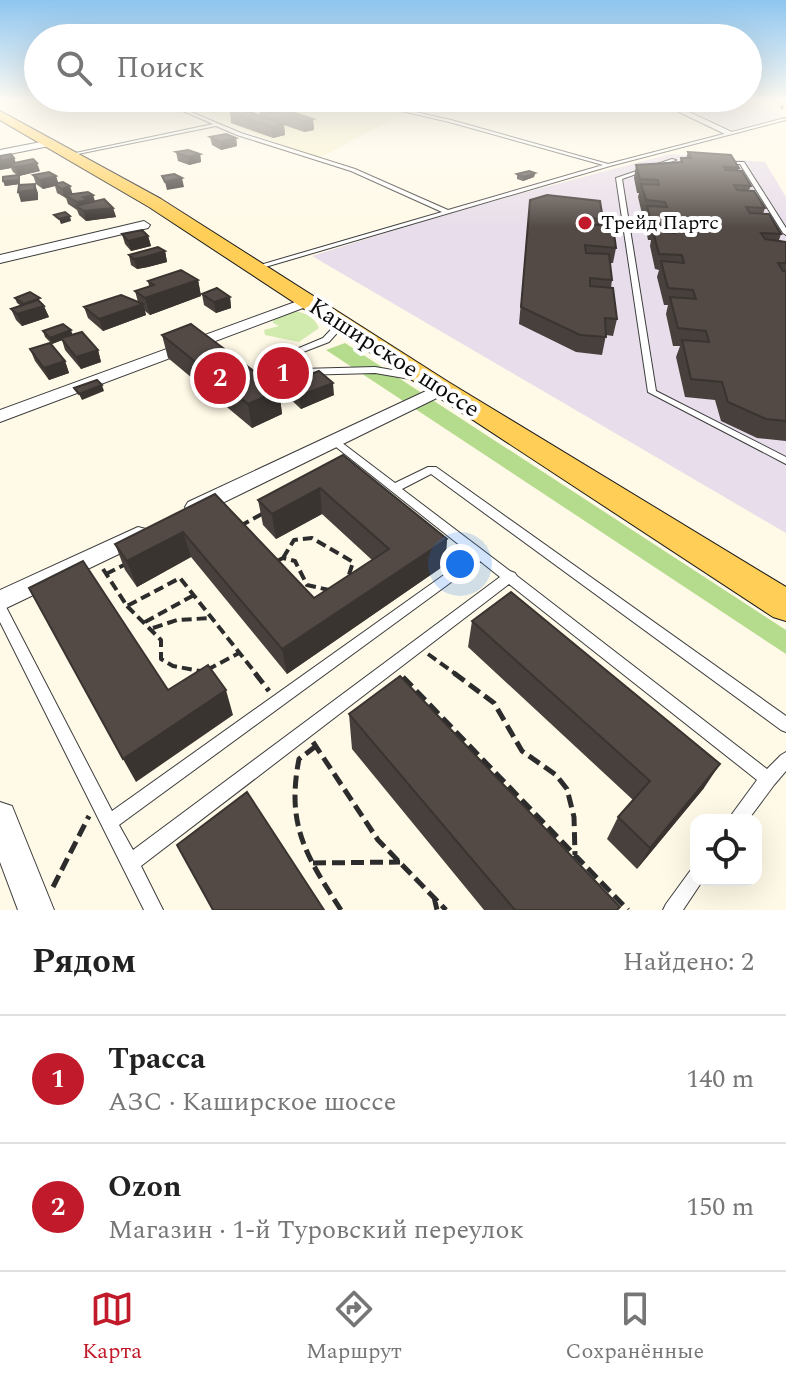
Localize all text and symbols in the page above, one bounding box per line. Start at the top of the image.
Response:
search box [24,24,762,112]
text: Поиск [116,45,205,91]
icon: search [52,46,96,90]
place label: Трейд Партс [601,208,719,238]
marker: Трейд Партс [576,214,594,232]
street label: Каширское шоссе [301,289,487,427]
pin: 1 [257,343,309,403]
pin: 2 [194,348,246,408]
your location [440,544,480,584]
map controls [690,814,762,886]
button: locate [690,814,762,886]
text: Рядом [32,936,136,988]
text: Найдено: 2 [623,942,754,982]
text: Трасса [108,1036,206,1082]
text: 1 [51,1059,65,1099]
text: 140 m [686,1059,754,1099]
text: АЗС · Каширское шоссе [108,1082,396,1122]
text: Ozon [108,1164,182,1210]
text: 2 [51,1187,65,1227]
text: 150 m [686,1187,754,1227]
text: Магазин · 1-й Туровский переулок [108,1210,524,1250]
tab: Карта [82,1287,142,1368]
tab: Маршрут [306,1287,402,1368]
tab: Сохранённые [566,1287,704,1368]

